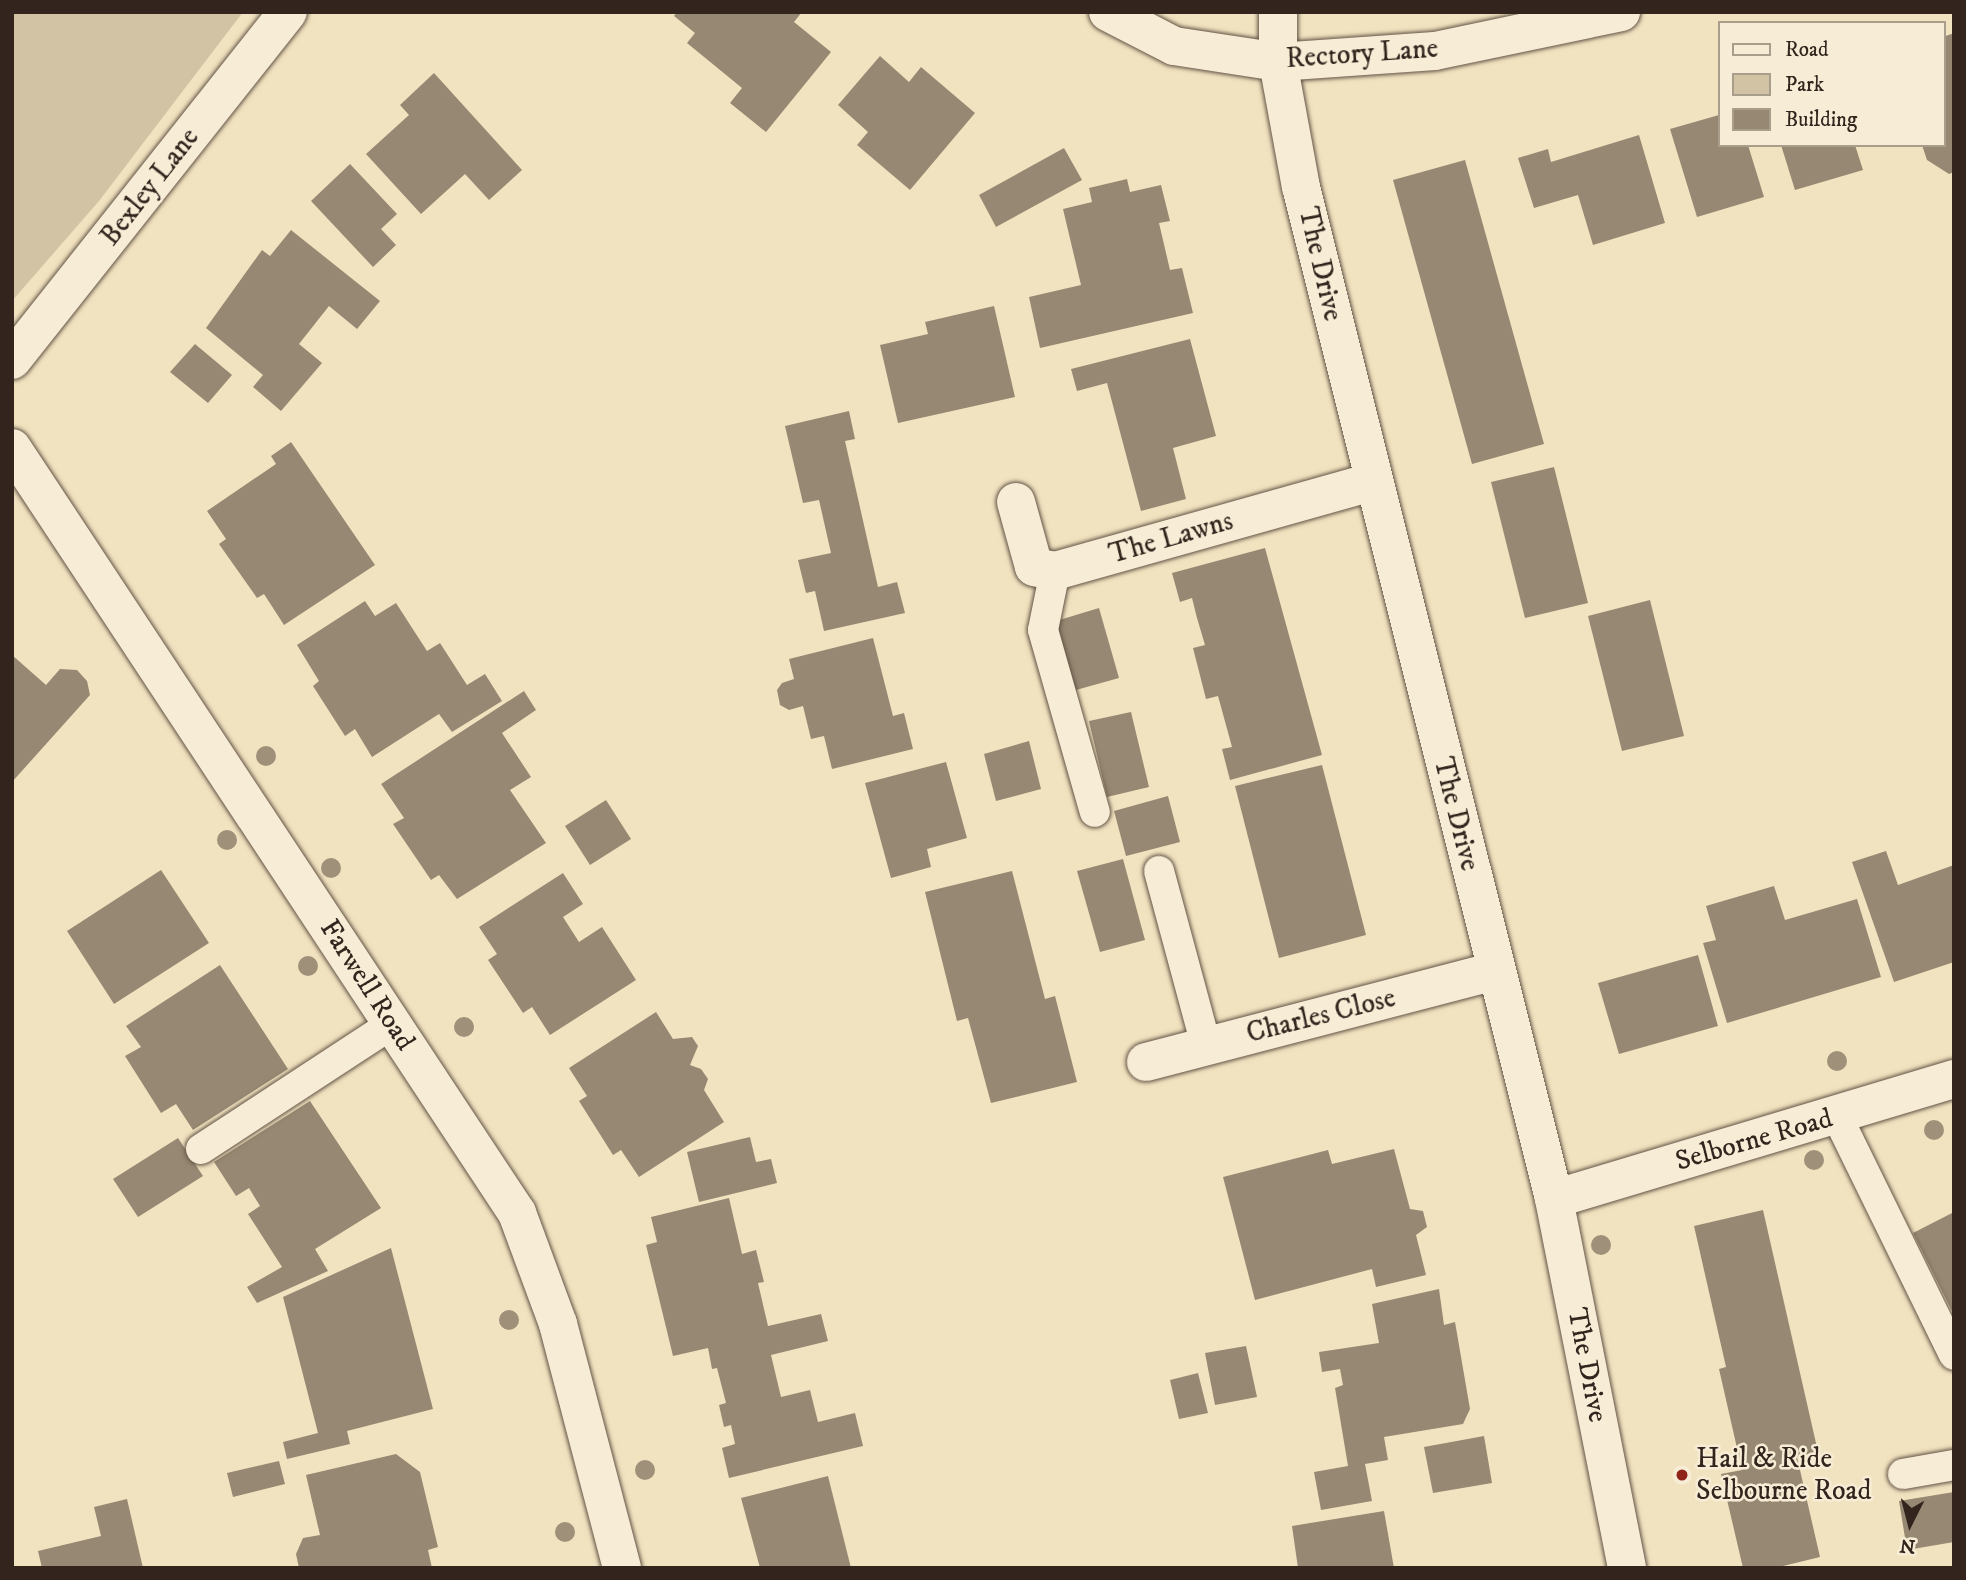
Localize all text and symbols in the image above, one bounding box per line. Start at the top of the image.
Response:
legend [1717,21,1945,147]
street label: Rectory Lane [1285,32,1439,76]
text: Road [1785,37,1829,63]
text: Park [1785,72,1824,98]
text: Building [1785,107,1857,133]
street label: Bexley Lane [94,121,206,253]
street label: The Drive [1291,204,1349,324]
street label: The Lawns [1105,504,1237,572]
street label: The Drive [1426,754,1486,874]
street label: Farwell Road [312,913,422,1057]
street label: Charles Close [1243,981,1399,1051]
street label: Selborne Road [1672,1102,1836,1178]
street label: The Drive [1559,1305,1615,1425]
place label: Hail & Ride Selbourne Road [1696,1442,1871,1508]
marker: Hail & Ride Selbourne Road [1674,1467,1690,1483]
north arrow [1875,1489,1945,1559]
text: N [1899,1533,1917,1558]

